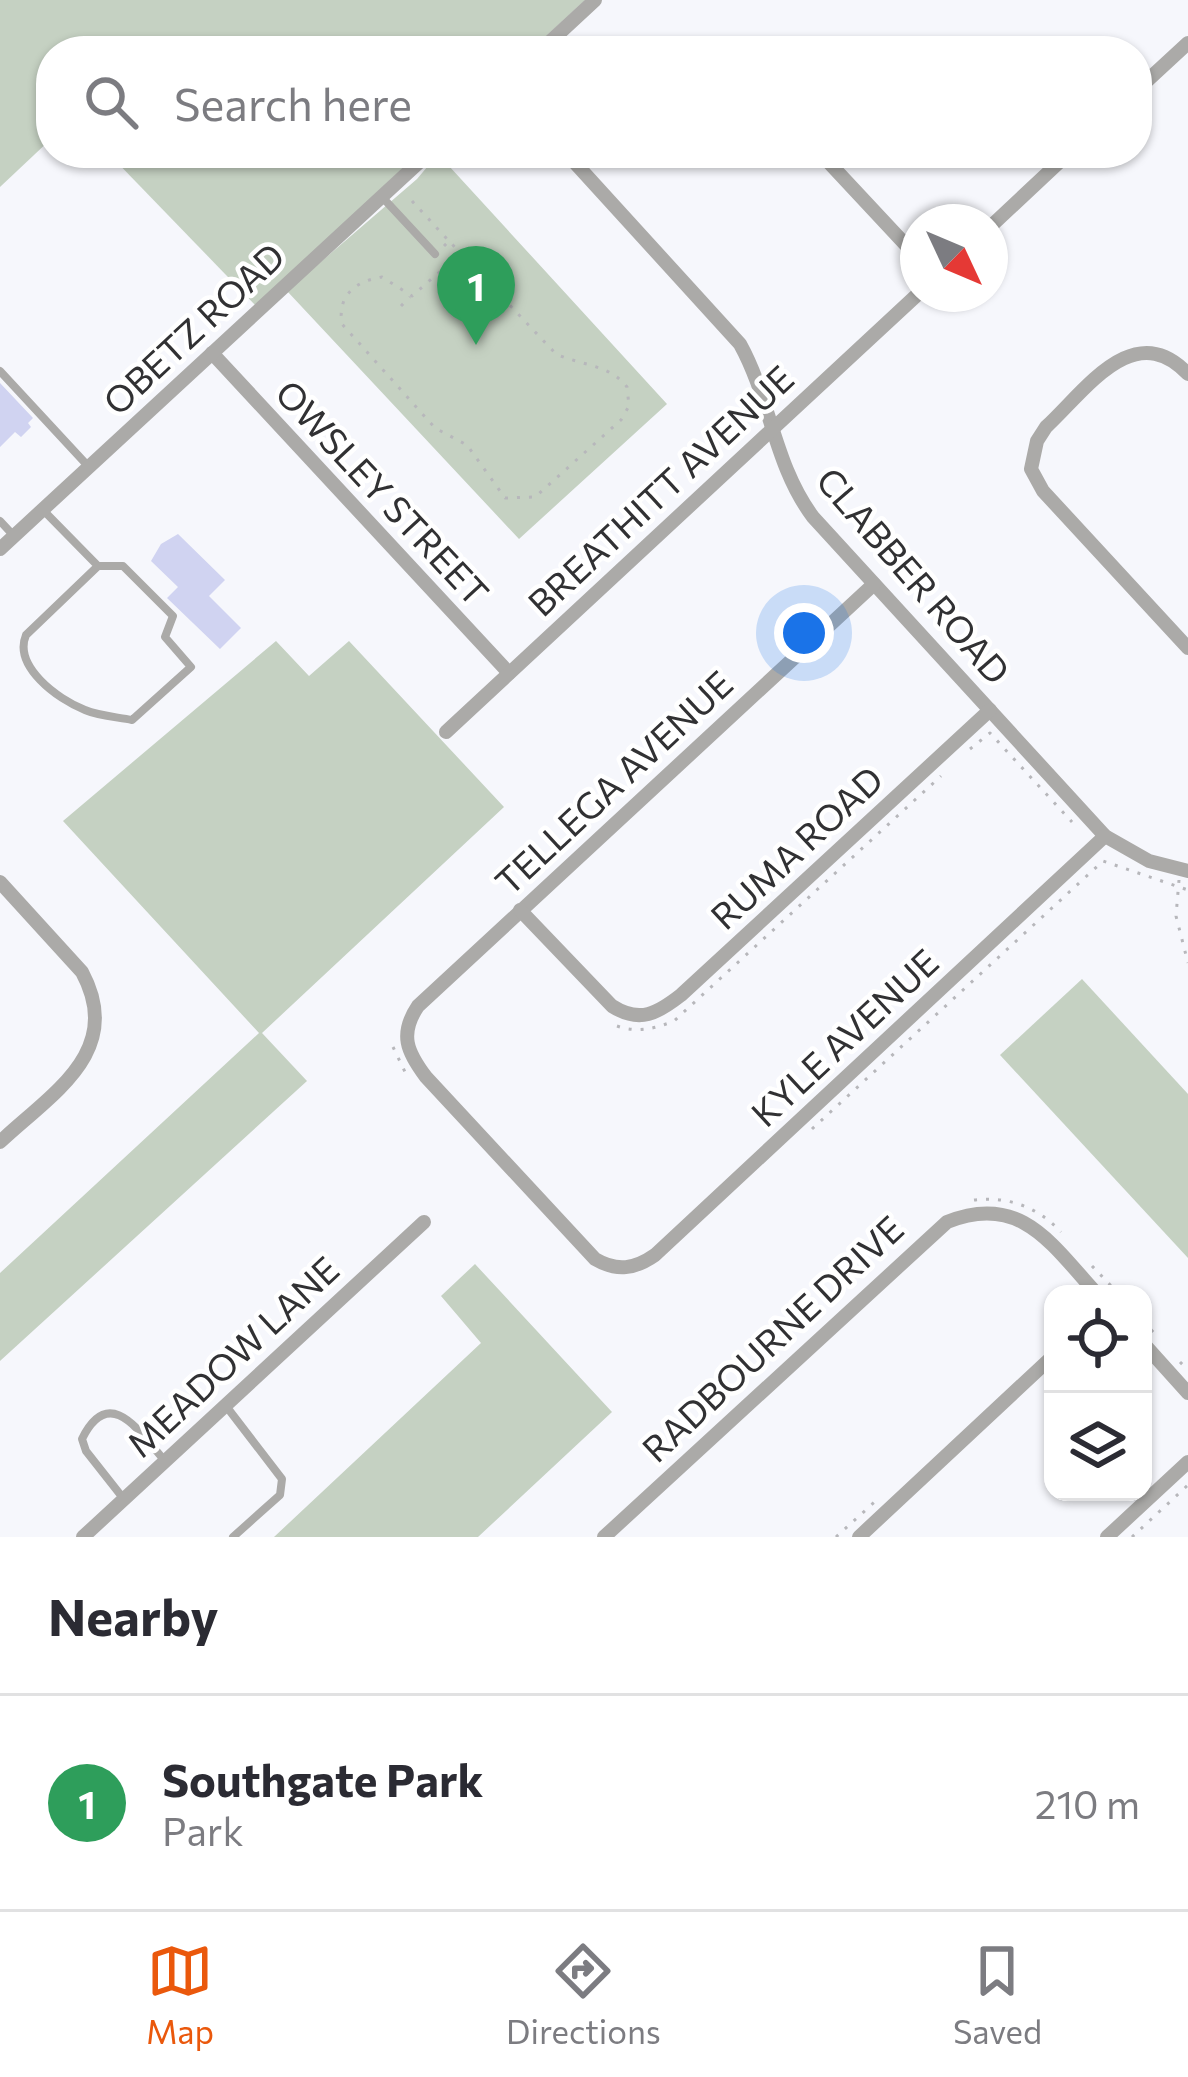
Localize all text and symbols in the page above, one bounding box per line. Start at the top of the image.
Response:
search box [36,36,1152,168]
icon: search [78,69,144,135]
text: Search here [174,75,412,130]
north arrow [900,204,1008,312]
street label: OBETZ ROAD [93,233,292,423]
pin: 1 [437,246,515,345]
street label: BREATHITT AVENUE [518,355,801,624]
street label: OWSLEY STREET [268,370,499,613]
street label: CLABBER ROAD [809,458,1020,692]
your location [774,603,834,663]
street label: TELLEGA AVENUE [485,660,740,903]
street label: RUMA ROAD [701,756,891,937]
street label: KYLE AVENUE [741,939,946,1134]
street label: RADBOURNE DRIVE [632,1205,911,1470]
street label: MEADOW LANE [117,1246,347,1465]
map controls [1044,1285,1152,1501]
button: locate [1044,1285,1152,1393]
button: layers [1044,1393,1152,1501]
text: Nearby [48,1584,218,1647]
text: Southgate Park [162,1751,483,1806]
text: 1 [78,1779,96,1827]
text: 210 m [1035,1779,1140,1827]
text: Park [162,1806,244,1854]
tab: Map [146,1938,214,2051]
tab: Directions [506,1938,661,2051]
tab: Saved [953,1938,1042,2051]

